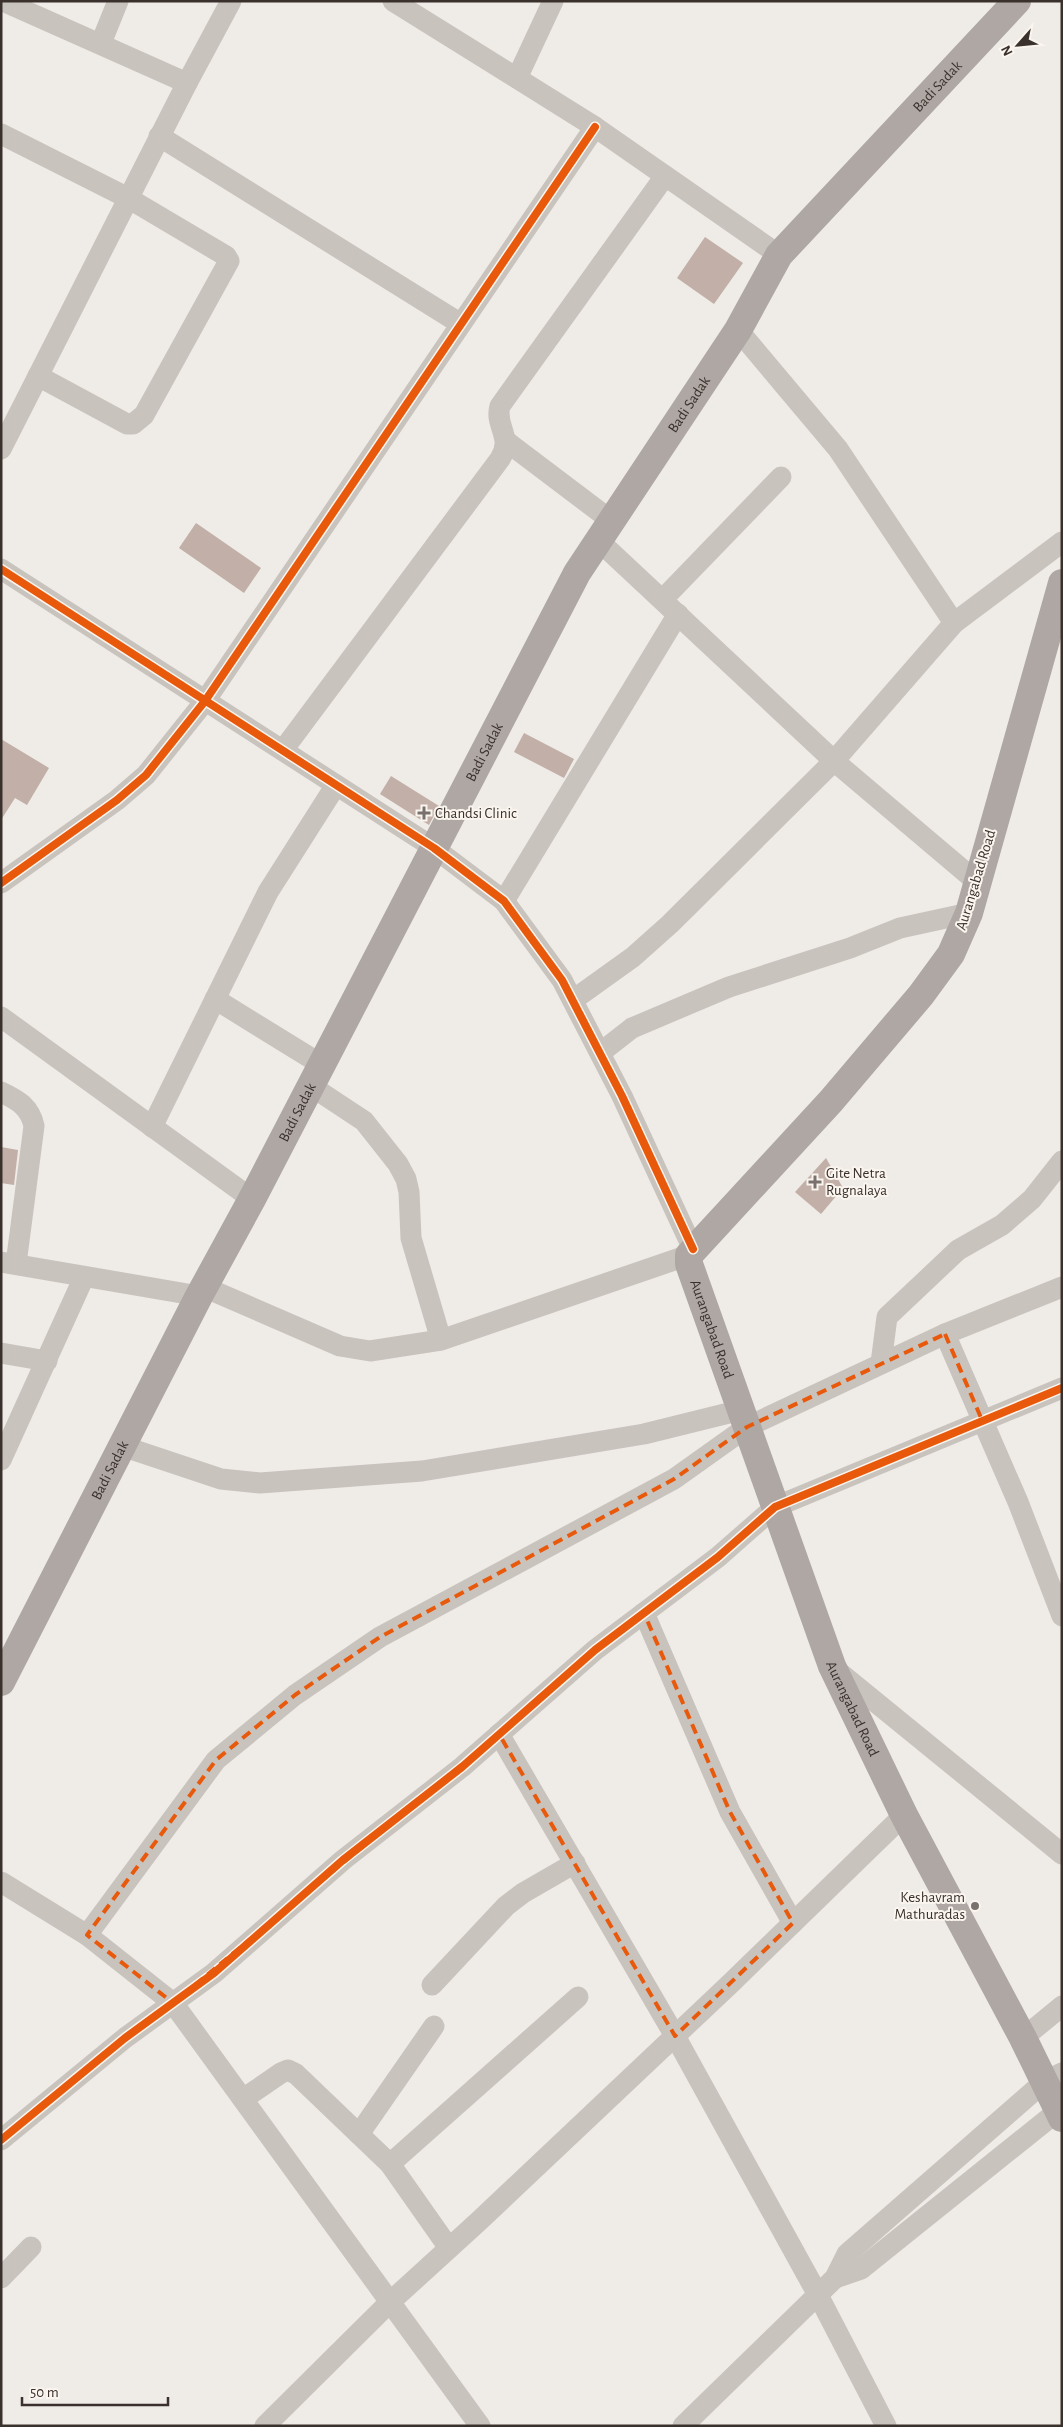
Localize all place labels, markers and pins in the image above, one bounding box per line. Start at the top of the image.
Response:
marker: Chandsi Clinic [417,806,431,820]
place label: Chandsi Clinic [435,806,517,821]
place label: Gite Netra Rugnalaya [826,1166,887,1198]
marker: Gite Netra Rugnalaya [808,1175,822,1189]
place label: Keshavram Mathuradas [894,1890,965,1922]
marker: Keshavram Mathuradas [969,1900,981,1912]

